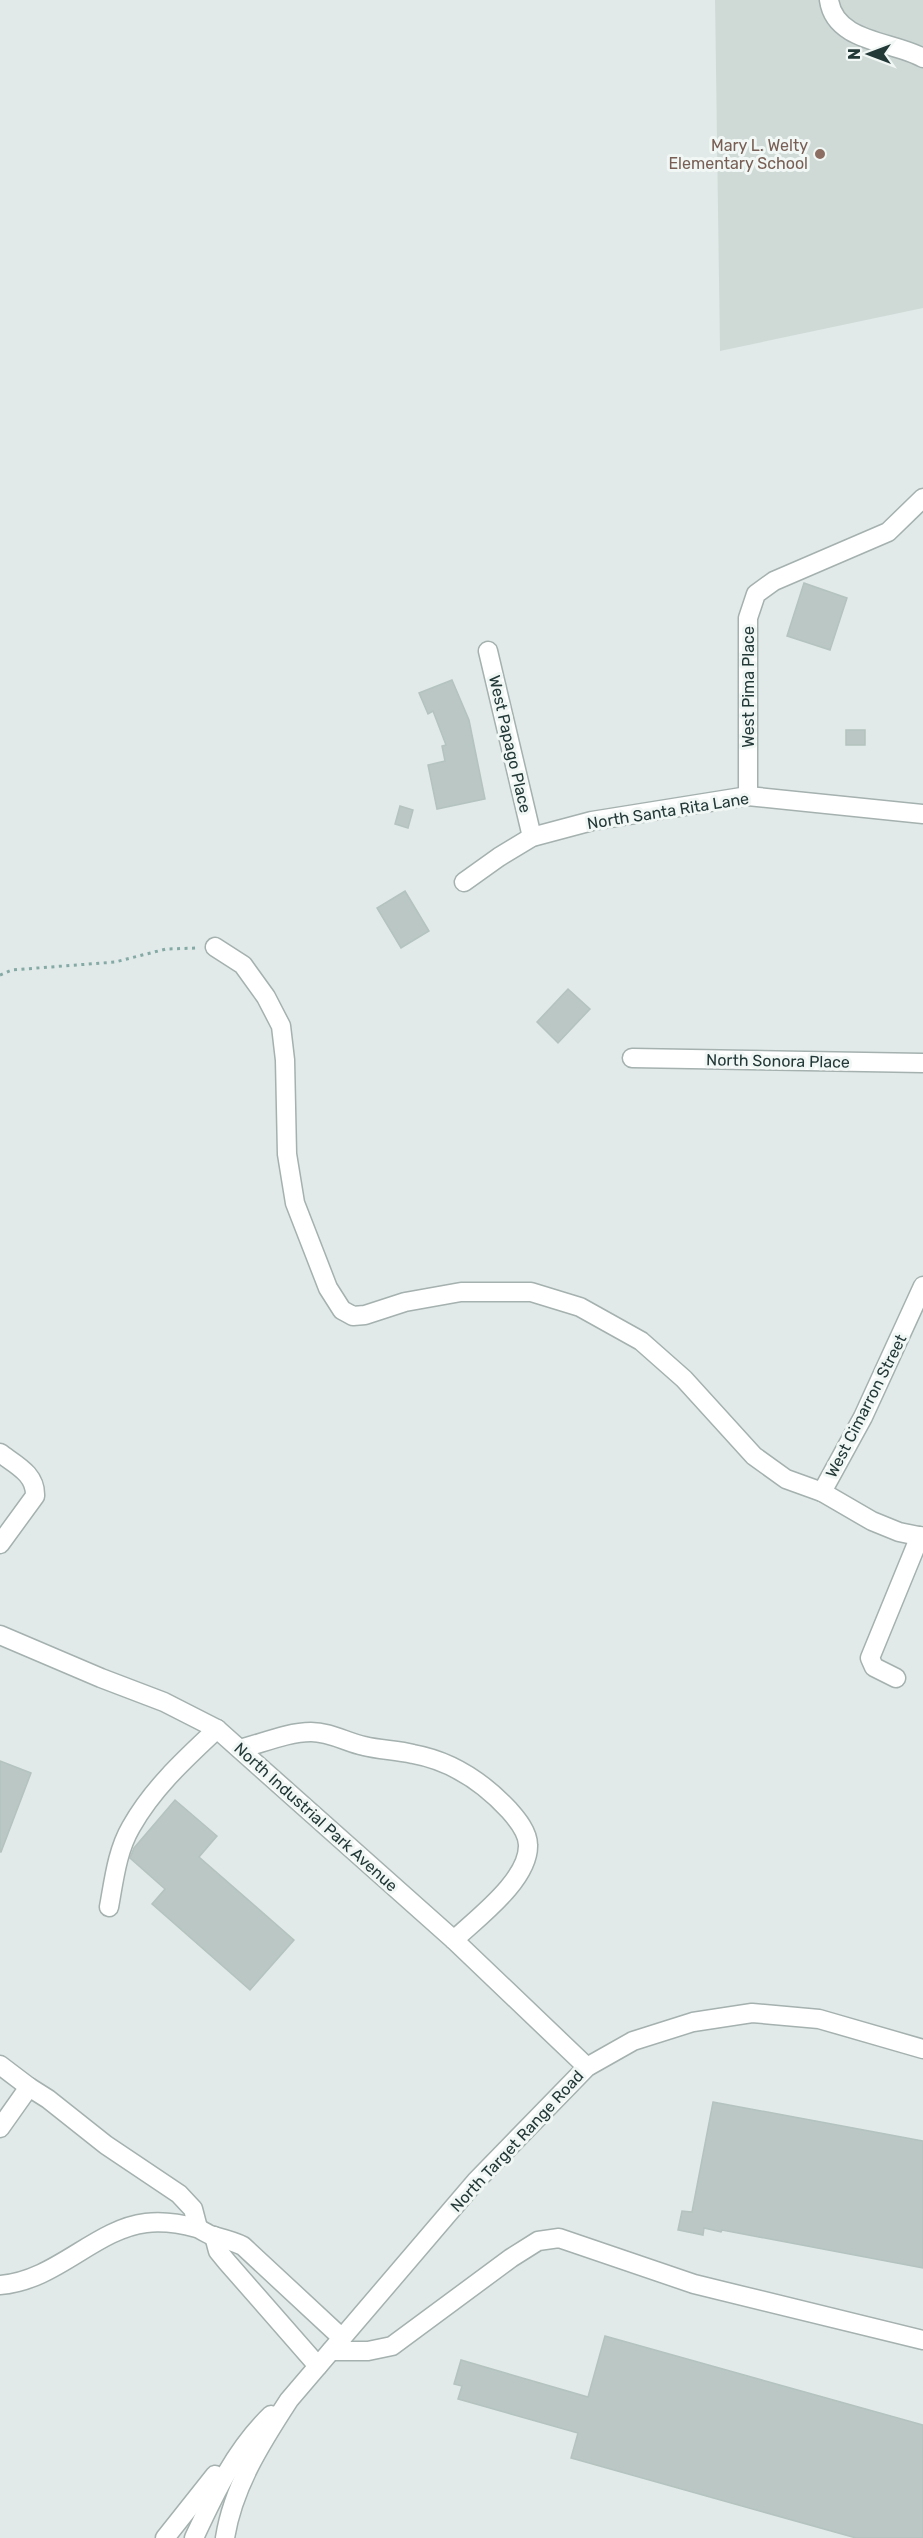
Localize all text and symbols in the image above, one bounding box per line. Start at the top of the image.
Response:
north arrow [839,24,899,84]
text: N [845,48,864,60]
place label: Mary L. Welty Elementary School [668,136,808,173]
marker: Mary L. Welty Elementary School [813,147,827,161]
street label: West Pima Place [739,626,758,748]
street label: West Papago Place [485,673,535,815]
street label: North Santa Rita Lane [586,789,750,833]
street label: North Sonora Place [706,1050,850,1072]
street label: West Cimarron Street [822,1331,910,1481]
street label: North Industrial Park Avenue [230,1739,402,1895]
street label: North Target Range Road [446,2066,588,2216]

